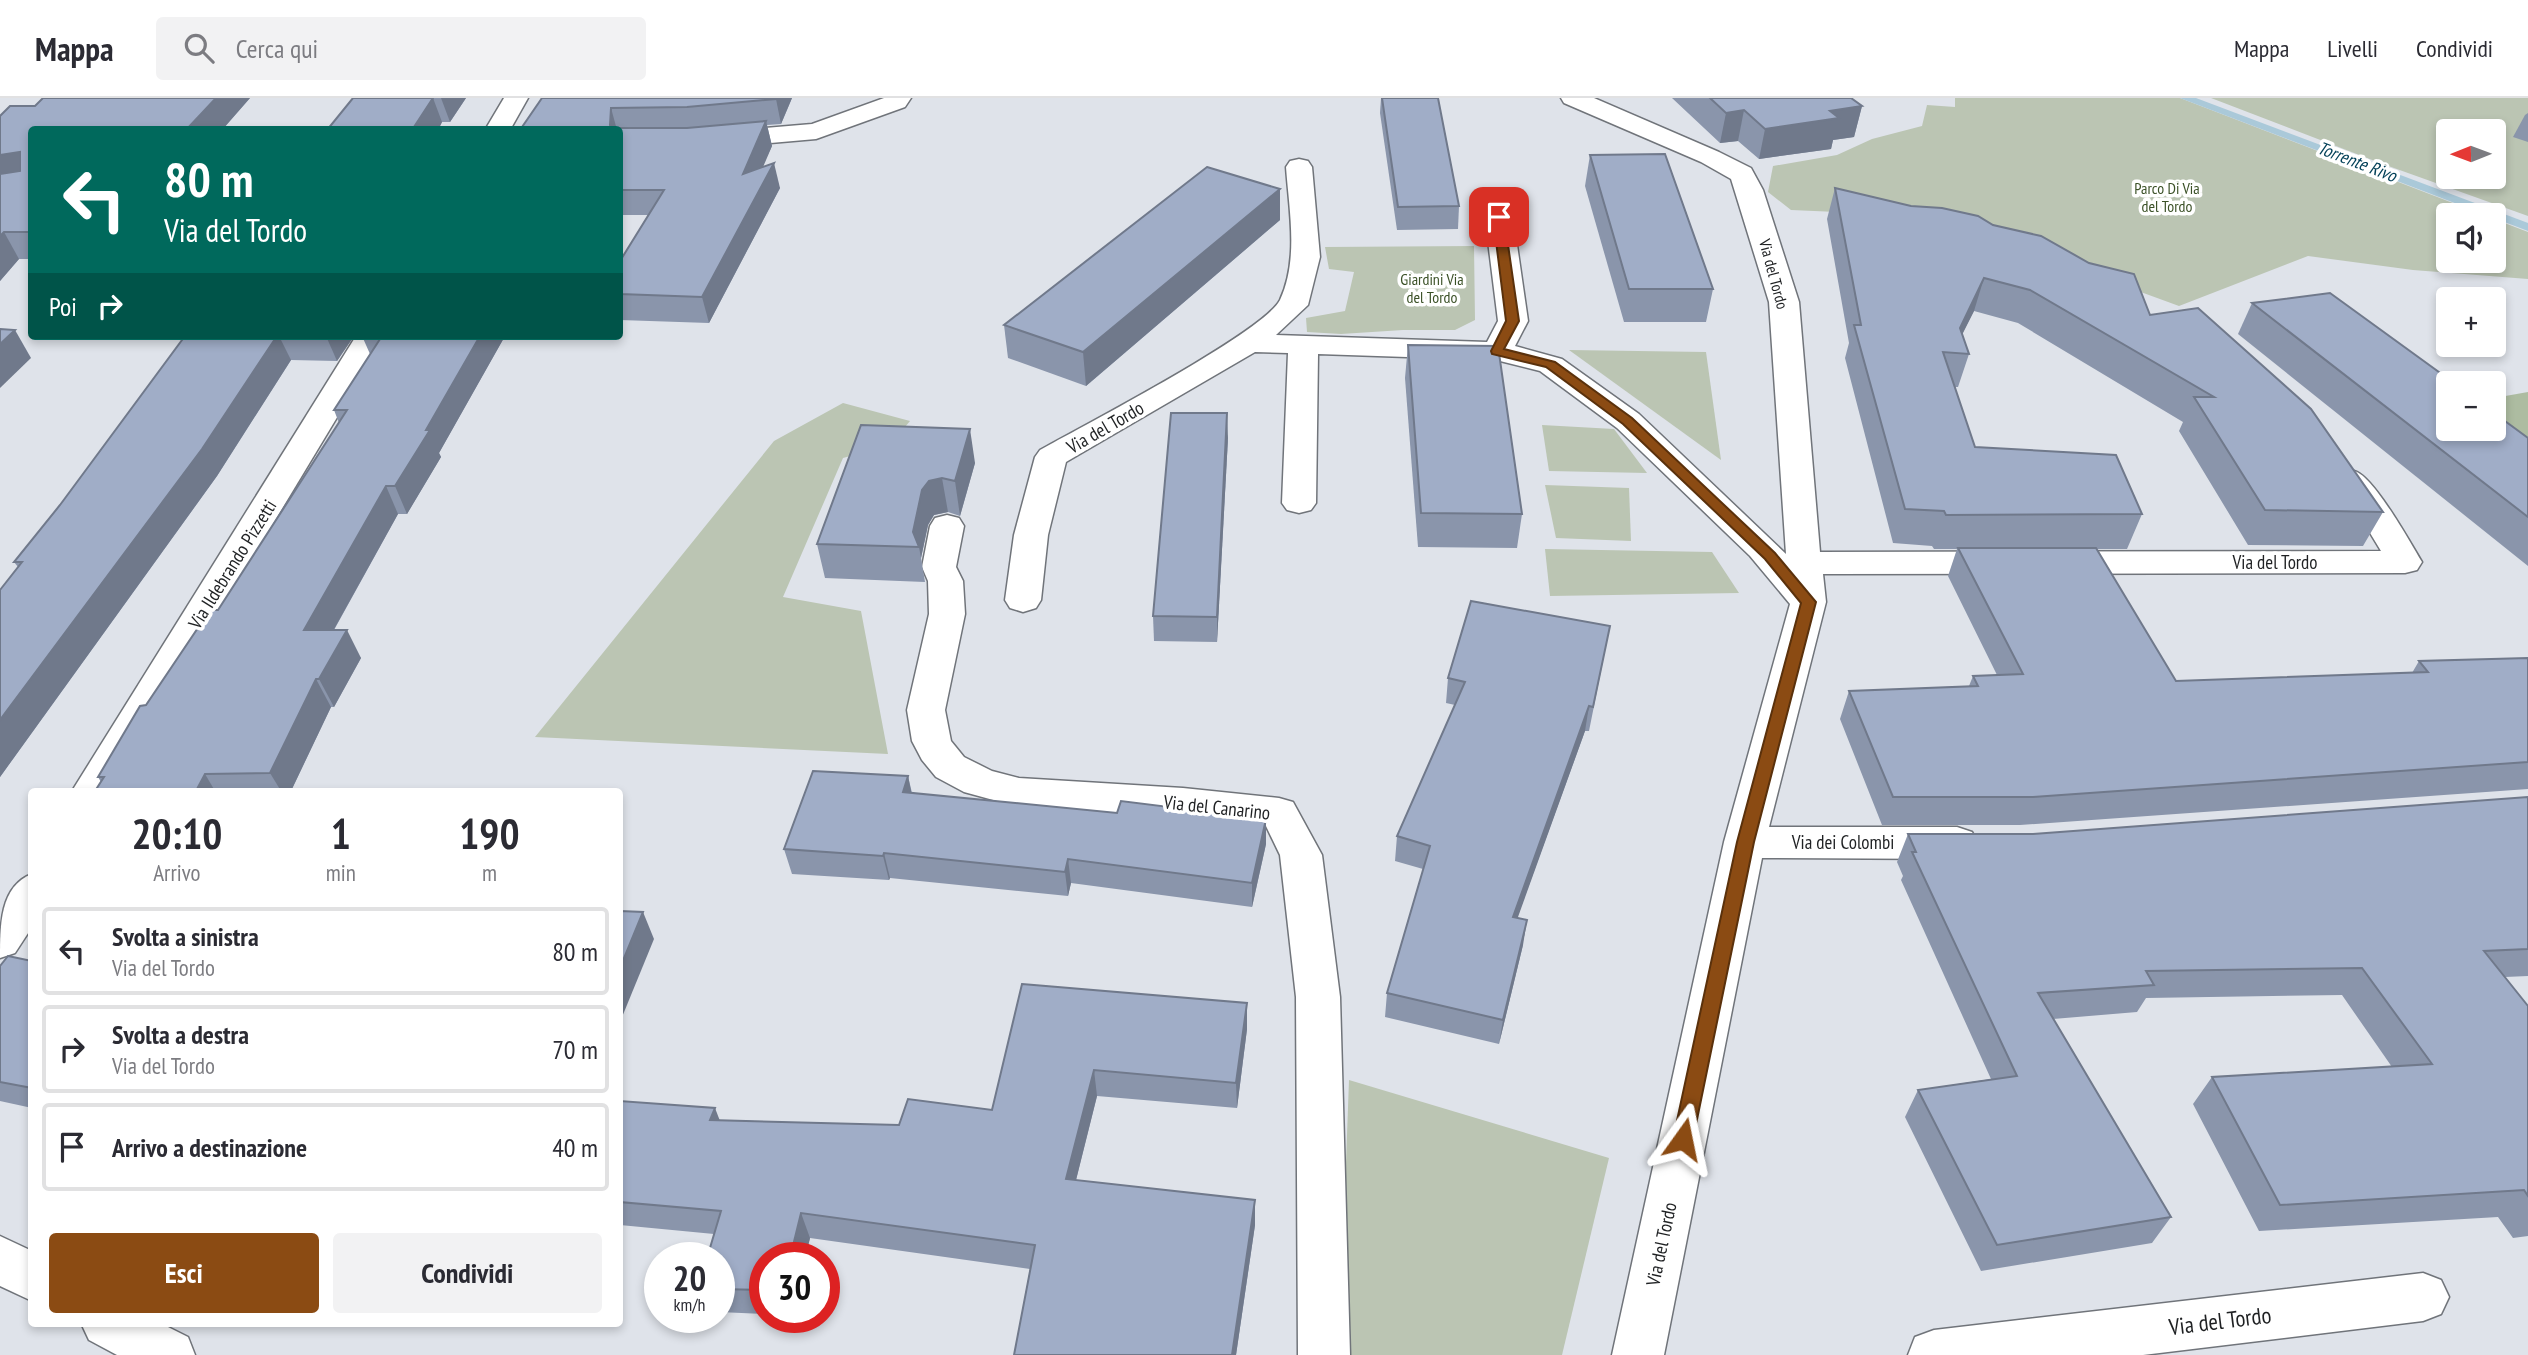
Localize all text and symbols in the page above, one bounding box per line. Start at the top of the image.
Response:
search box [156,17,646,80]
text: Mappa [35,27,114,70]
icon: search [180,29,218,67]
text: Cerca qui [236,32,318,65]
text: Mappa [2234,33,2289,64]
text: Livelli [2327,33,2378,64]
text: Condividi [2416,33,2493,64]
north arrow [2436,119,2506,189]
map controls [2436,119,2506,441]
water label: Torrente Rivo [2315,136,2401,187]
text: 80 m [164,147,253,211]
icon: left [49,154,140,245]
park label: Parco Di Via del Tordo [2134,178,2200,216]
pin [1469,187,1529,247]
icon: arrive [1480,198,1518,236]
button: sound [2436,203,2506,273]
text: Via del Tordo [164,209,307,251]
street label: Via del Tordo [1755,236,1793,311]
park label: Giardini Via del Tordo [1400,269,1464,307]
icon: right [91,287,129,325]
button: + [2436,287,2506,357]
text: Poi [49,290,77,323]
button: − [2436,371,2506,441]
street label: Via del Tordo [1061,395,1148,459]
street label: Via Ildebrando Pizzetti [182,495,281,634]
street label: Via del Tordo [2232,550,2317,574]
street label: Via del Canarino [1162,789,1271,825]
text: 20:10 [131,806,222,861]
text: 1 [331,806,351,861]
text: 190 [459,806,520,861]
street label: Via dei Colombi [1791,830,1894,854]
text: Arrivo [153,858,201,887]
text: min [326,858,356,887]
text: m [482,858,497,887]
text: Svolta a sinistra [112,920,259,953]
icon: left [53,932,91,970]
text: 80 m [552,935,598,968]
text: Via del Tordo [112,953,215,982]
text: Svolta a destra [112,1018,249,1051]
icon: right [53,1030,91,1068]
text: 70 m [552,1033,598,1066]
text: Via del Tordo [112,1051,215,1080]
position arrow [1646,1102,1720,1176]
icon: arrive [53,1128,91,1166]
text: Arrivo a destinazione [112,1131,307,1164]
text: 40 m [552,1131,598,1164]
street label: Via del Tordo [1640,1200,1682,1289]
button: Esci [49,1233,319,1313]
button: Condividi [333,1233,602,1313]
speed limit sign: 30 [749,1242,840,1333]
text: 20 [673,1255,706,1301]
text: km/h [674,1293,705,1316]
street label: Via del Tordo [2166,1300,2273,1341]

